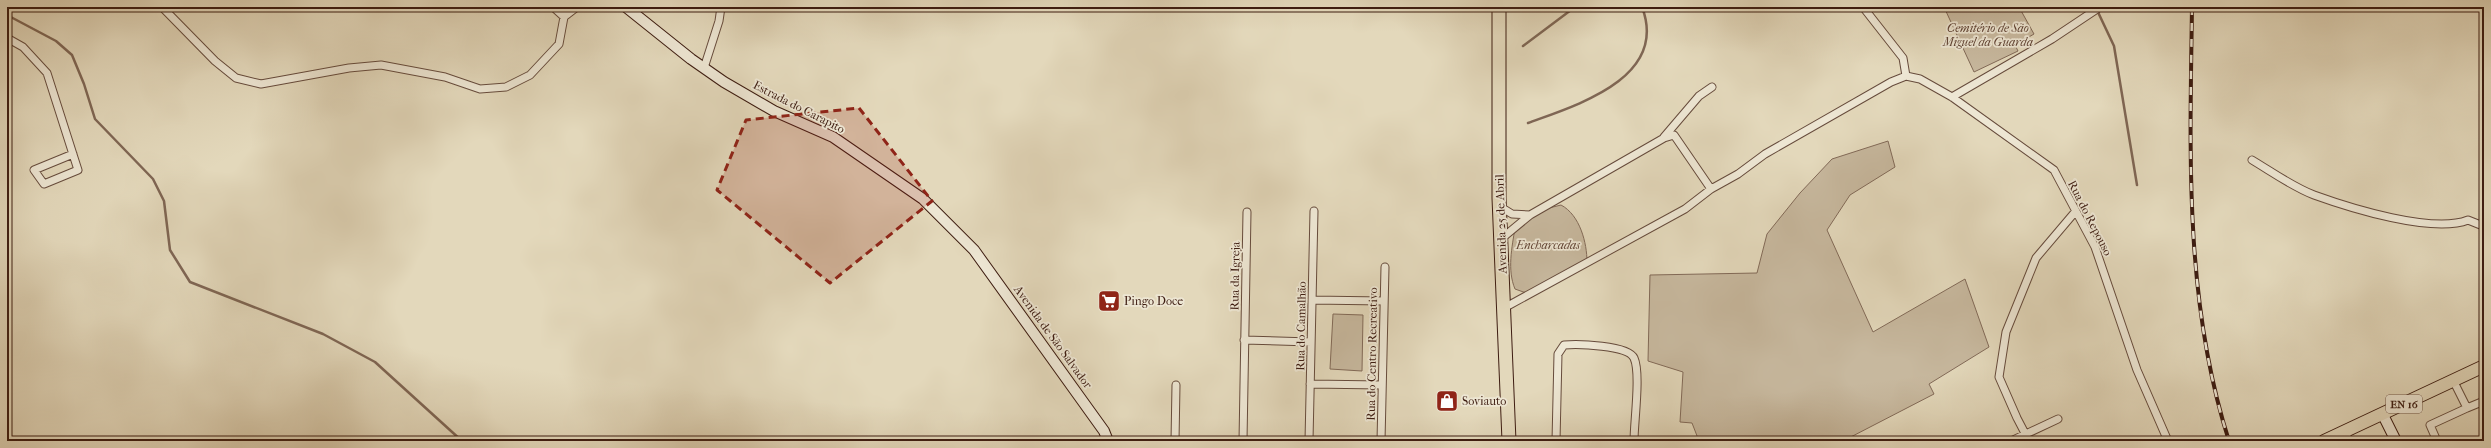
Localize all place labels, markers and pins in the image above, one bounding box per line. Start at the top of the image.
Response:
supermarket icon: Pingo Doce [1096,288,1122,314]
place label: Pingo Doce [1124,294,1183,308]
shop icon: Soviauto [1434,388,1460,414]
place label: Soviauto [1462,394,1506,408]

